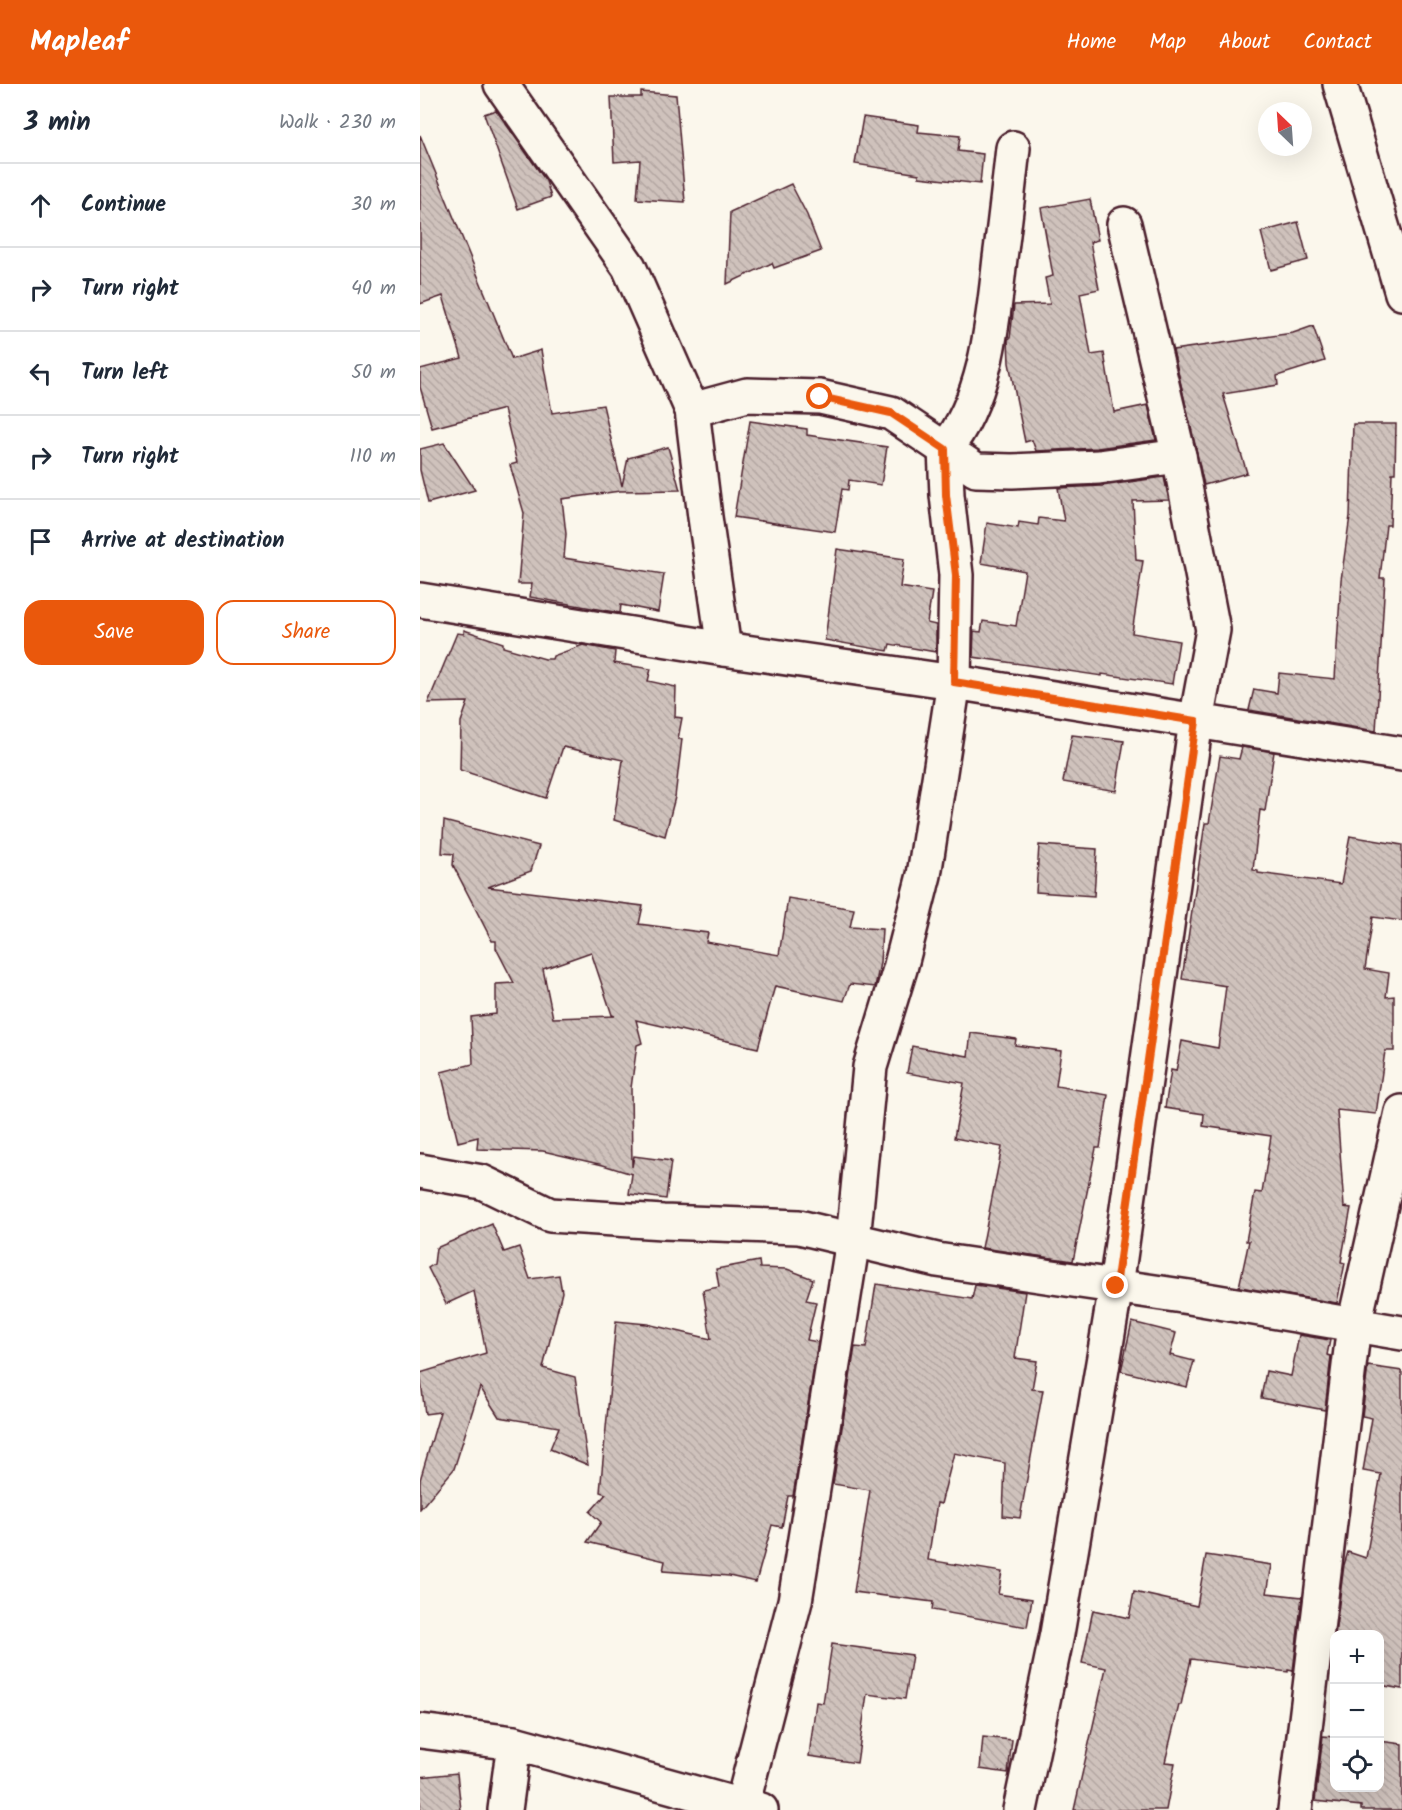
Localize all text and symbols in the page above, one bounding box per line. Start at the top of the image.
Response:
text: Mapleaf [30,20,128,65]
text: Home [1067,26,1116,59]
text: Map [1149,26,1186,59]
text: About [1219,26,1270,59]
text: Contact [1303,26,1372,59]
text: 3 min [24,102,91,144]
north arrow [1258,102,1312,156]
text: Walk · 230 m [279,107,396,139]
text: Continue [81,188,166,223]
icon: ahead [24,189,57,222]
text: 30 m [351,189,396,221]
text: Turn right [81,272,179,307]
icon: right [24,273,57,306]
text: 40 m [351,273,396,305]
text: Turn left [81,356,168,391]
icon: left [24,357,57,390]
text: 50 m [351,357,396,389]
route start [806,383,832,409]
text: Turn right [81,440,179,475]
icon: right [24,441,57,474]
text: 110 m [350,441,396,473]
text: Arrive at destination [81,524,284,559]
icon: arrive [24,525,57,558]
button: Save [24,600,204,665]
button: Share [216,600,396,665]
route end [1102,1272,1128,1298]
map controls [1330,1630,1384,1792]
button: + [1330,1630,1384,1684]
button: − [1330,1684,1384,1738]
button: locate [1330,1738,1384,1792]

